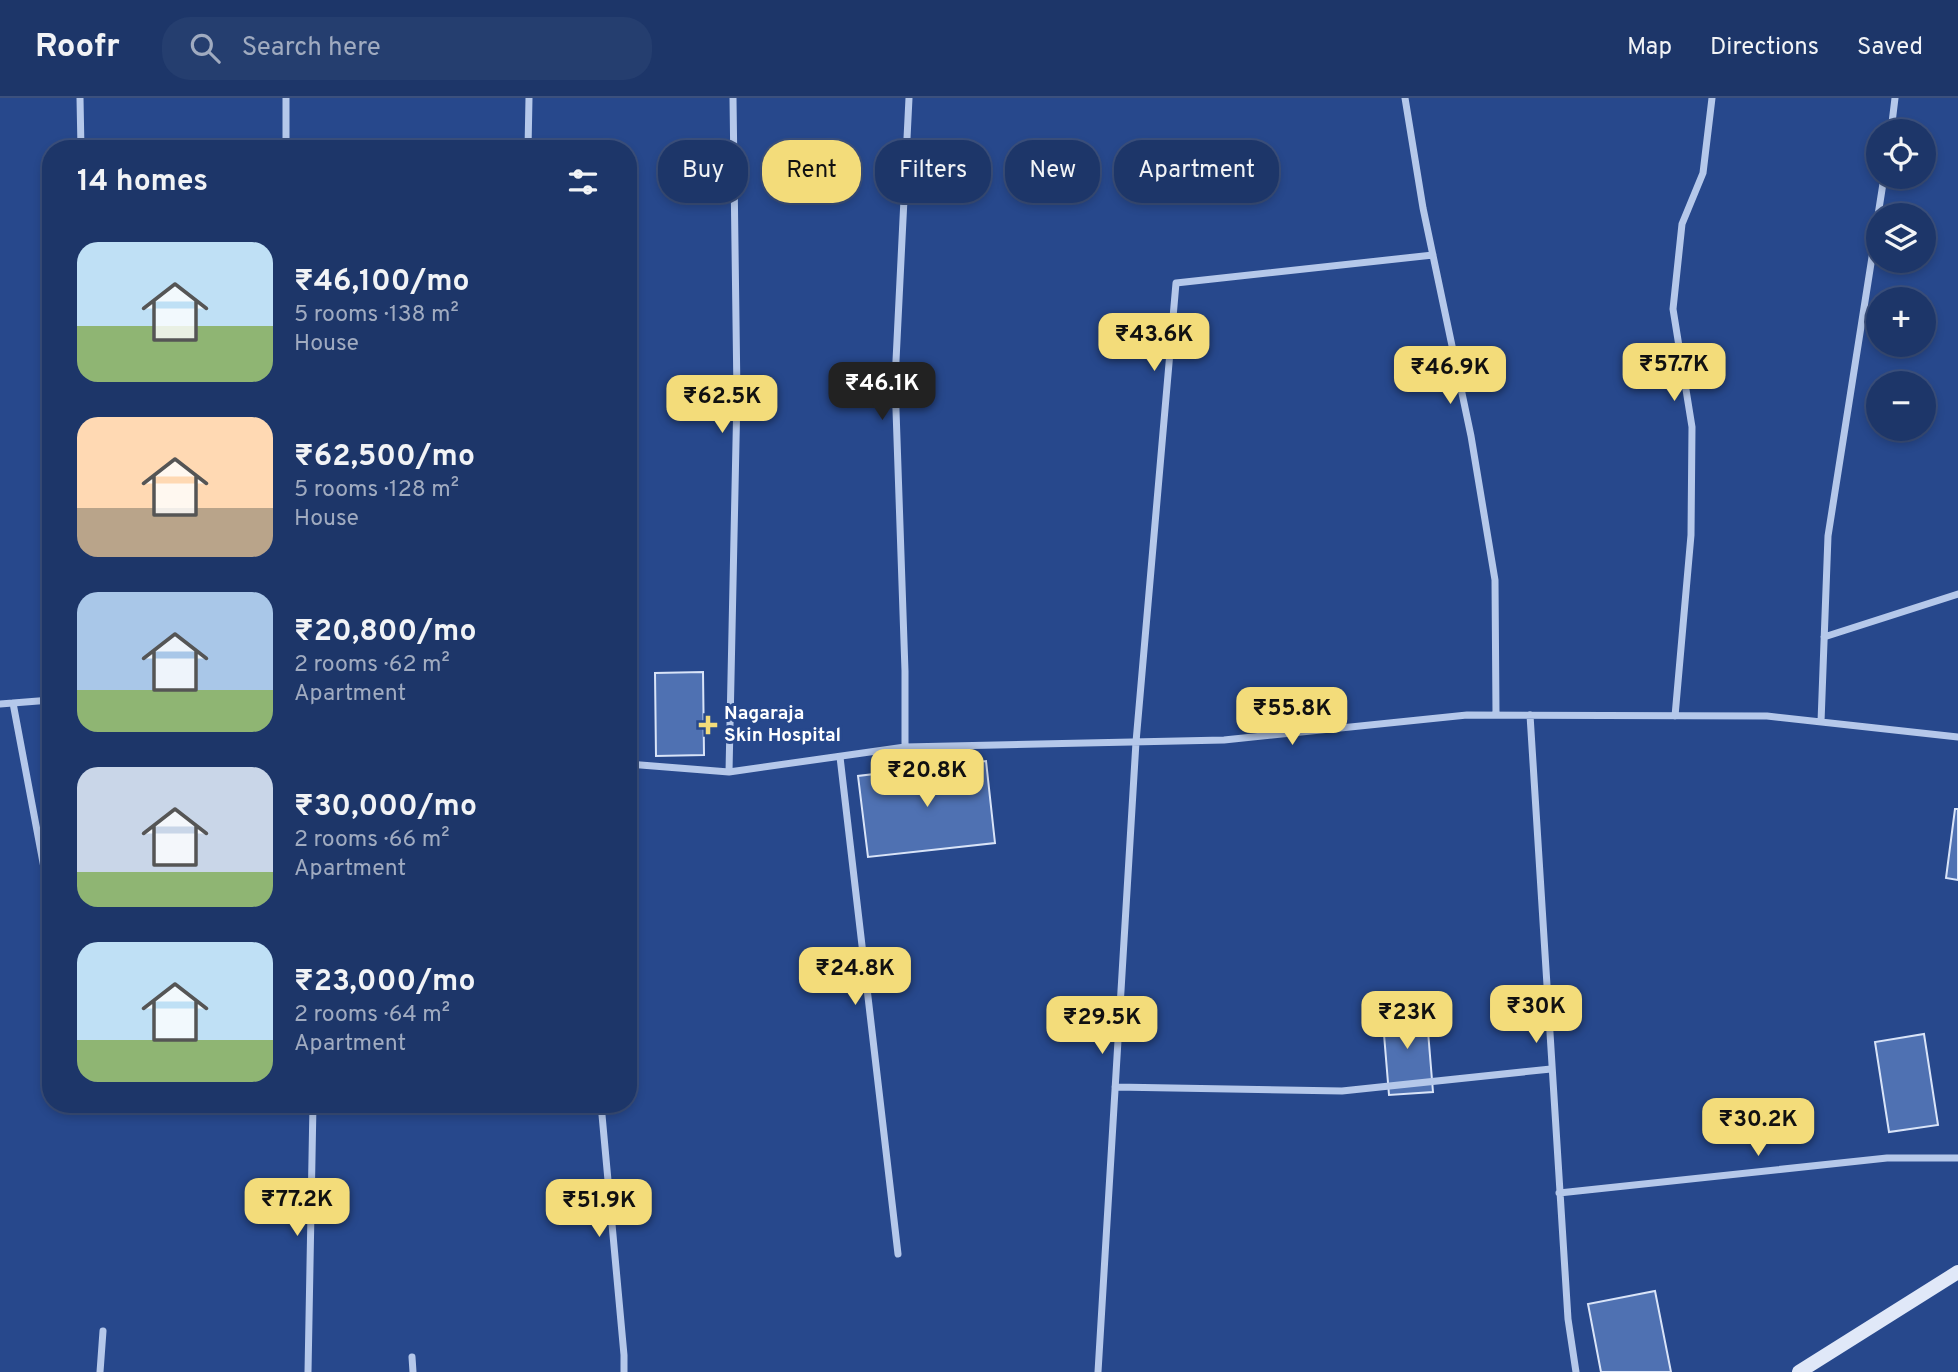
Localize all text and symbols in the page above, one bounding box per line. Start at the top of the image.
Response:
search box [162,17,652,80]
text: Roofr [35,27,120,69]
icon: search [186,29,224,67]
text: Search here [242,32,381,65]
text: Map [1627,33,1672,63]
text: Directions [1710,33,1819,63]
text: Saved [1857,33,1923,63]
map controls [1866,119,1936,441]
button: locate [1866,119,1936,189]
chip: Buy [658,140,748,203]
chip: Rent [762,140,861,203]
chip: Filters [875,140,991,203]
chip: New [1005,140,1100,203]
chip: Apartment [1114,140,1279,203]
icon: filters [564,163,602,201]
text: 14 homes [77,164,208,201]
button: layers [1866,203,1936,273]
text: ₹46,100/mo [294,264,470,301]
icon: home [133,270,217,354]
button: + [1866,287,1936,357]
text: 5 rooms · 138 m² [294,301,459,330]
pin: ₹43.6K [1097,314,1211,373]
text: ₹43.6K [1114,321,1194,350]
text: House [294,330,359,359]
pin: ₹57.7K [1617,344,1731,403]
pin: ₹46.9K [1393,346,1507,406]
text: ₹57.7K [1639,351,1709,380]
text: ₹46.9K [1410,354,1490,383]
pin: ₹46.1K [825,362,939,422]
text: ₹46.1K [844,370,920,399]
button: − [1866,371,1936,441]
pin: ₹62.5K [665,376,779,435]
text: ₹62.5K [682,383,762,412]
text: ₹62,500/mo [294,439,475,476]
icon: home [133,445,217,529]
text: 5 rooms · 128 m² [294,476,459,505]
text: House [294,505,359,534]
text: ₹20,800/mo [294,614,476,651]
icon: home [133,620,217,704]
text: 2 rooms · 62 m² [294,651,450,680]
text: Apartment [294,680,406,709]
pin: ₹55.8K [1235,688,1349,747]
text: ₹55.8K [1252,695,1332,724]
place label: Nagaraja Skin Hospital [724,702,841,748]
marker: Nagaraja Skin Hospital [698,715,718,735]
pin: ₹20.8K [870,750,984,809]
text: ₹20.8K [887,757,967,786]
text: ₹30,000/mo [294,789,477,826]
icon: home [133,795,217,879]
text: 2 rooms · 66 m² [294,826,450,855]
text: Apartment [294,855,406,884]
pin: ₹24.8K [798,948,912,1007]
text: ₹24.8K [815,955,895,984]
text: ₹23,000/mo [294,964,475,1001]
icon: home [133,970,217,1054]
pin: ₹30K [1495,986,1577,1045]
pin: ₹23K [1366,992,1448,1051]
text: ₹30K [1506,993,1566,1022]
pin: ₹29.5K [1045,996,1159,1056]
text: ₹23K [1377,999,1437,1028]
text: 2 rooms · 64 m² [294,1001,450,1030]
text: ₹29.5K [1062,1004,1142,1033]
text: Apartment [294,1030,406,1059]
pin: ₹30.2K [1701,1098,1815,1158]
text: ₹30.2K [1718,1106,1798,1135]
pin: ₹77.2K [240,1178,354,1238]
pin: ₹51.9K [542,1180,656,1239]
text: ₹77.2K [261,1186,333,1215]
text: ₹51.9K [562,1187,636,1216]

